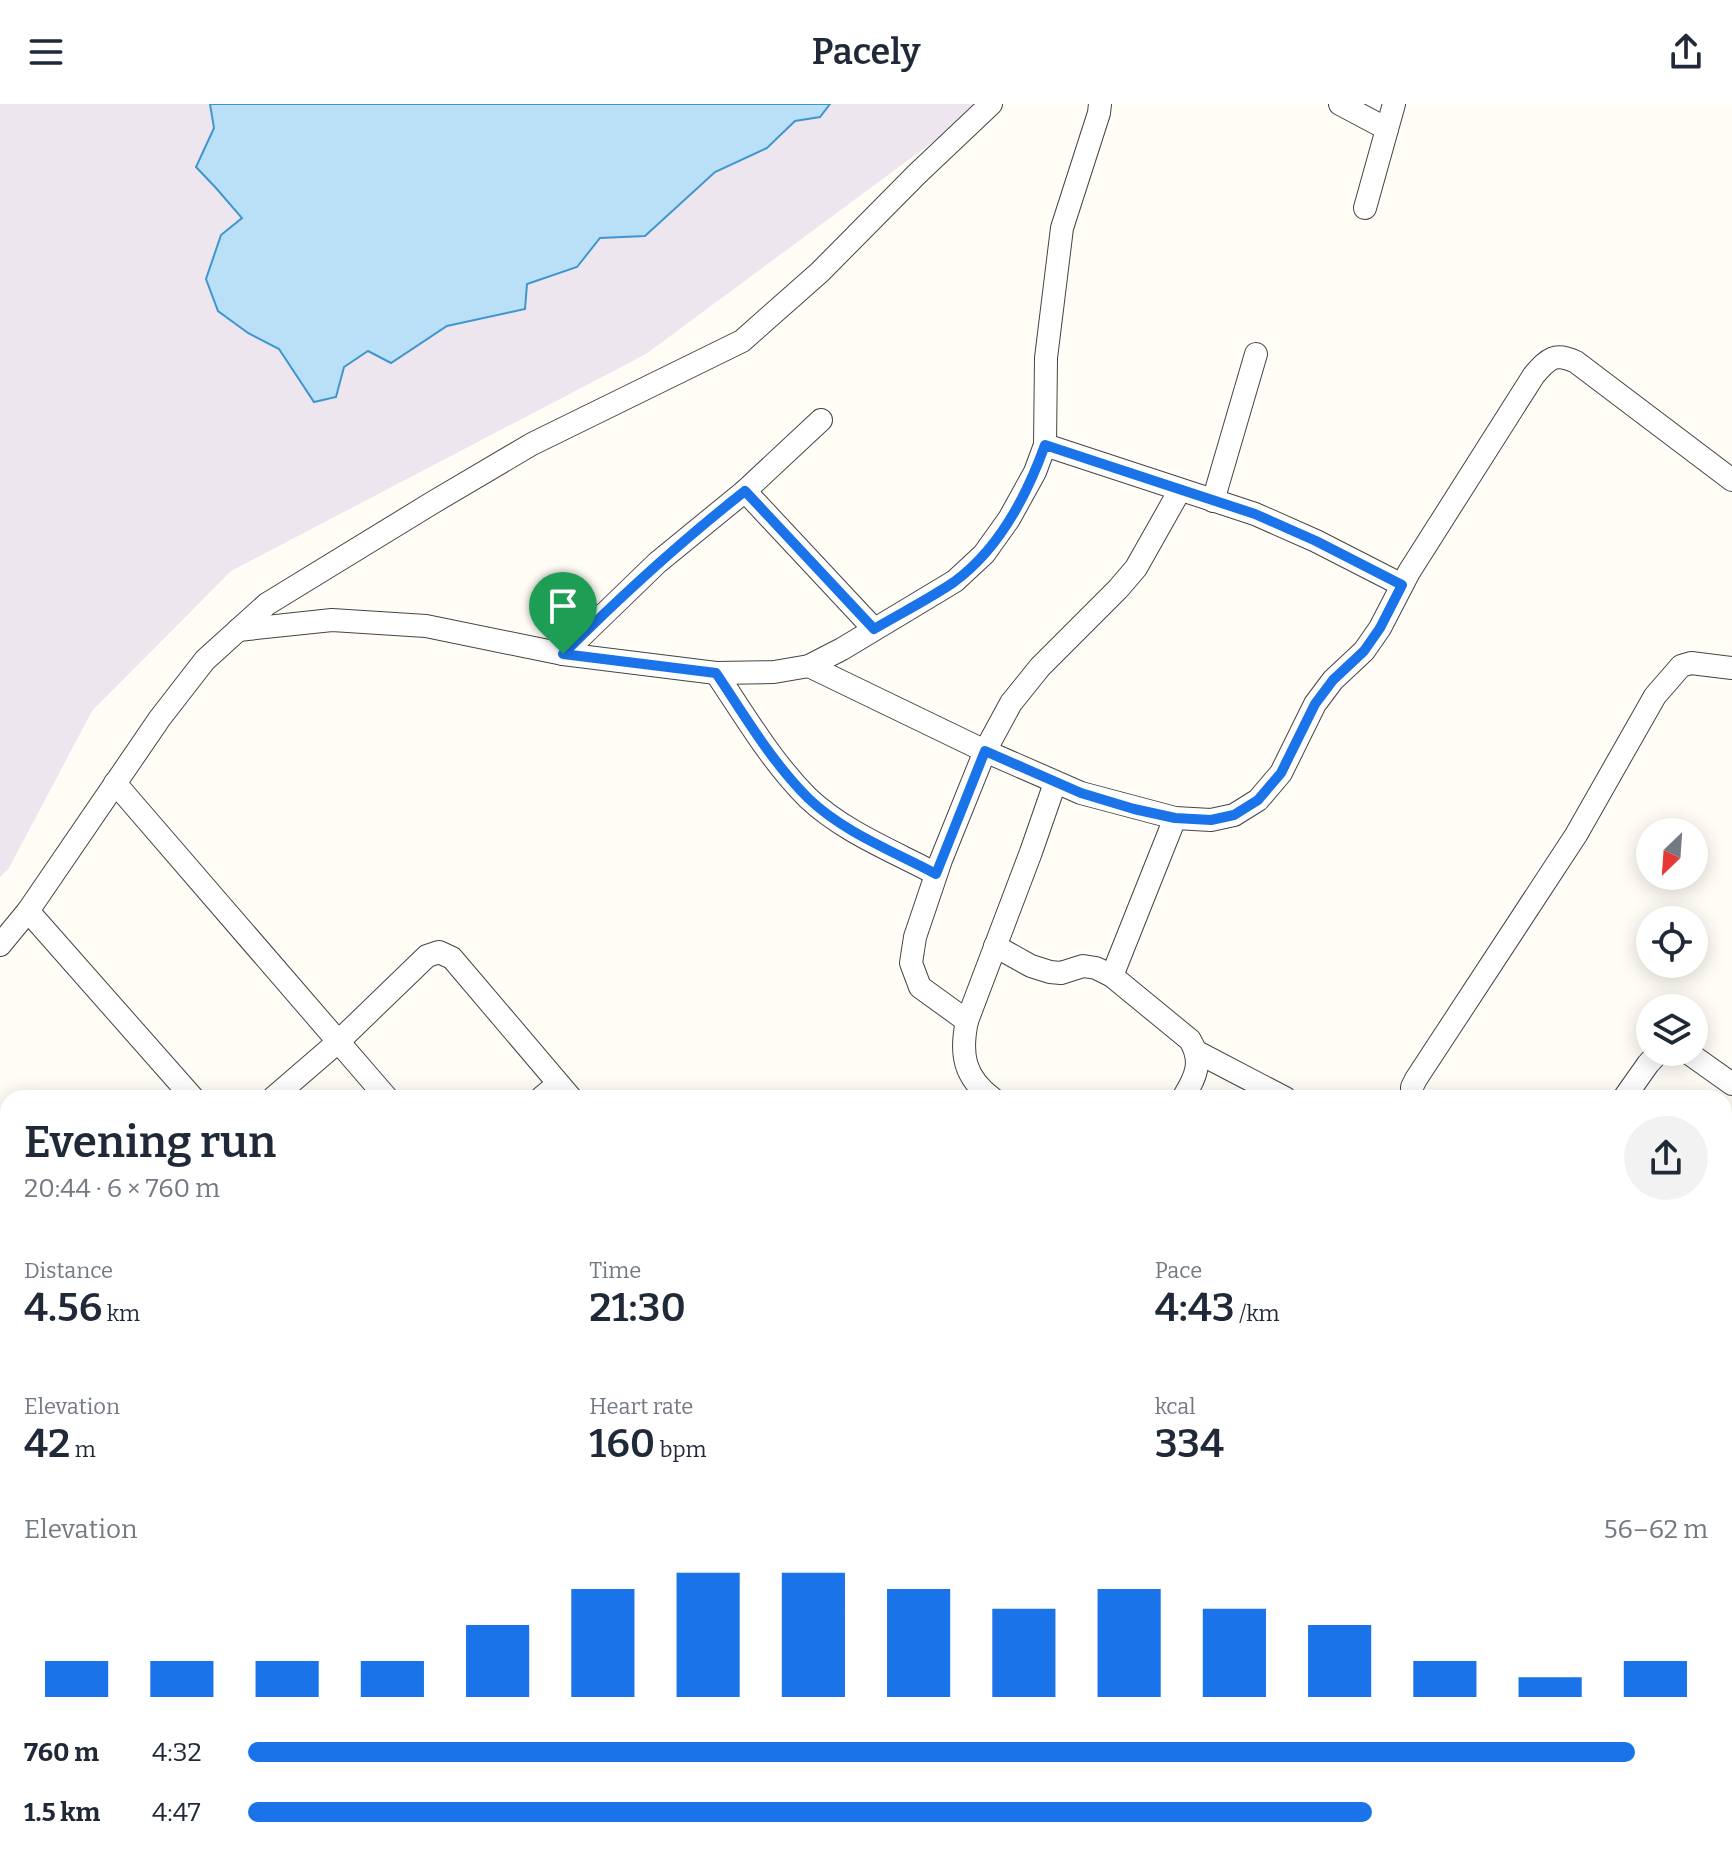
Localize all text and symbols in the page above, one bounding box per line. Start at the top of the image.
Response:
icon: menu [24,30,68,74]
text: Pacely [812,30,920,74]
icon: share [1664,30,1708,74]
pin [529,572,597,654]
icon: arrive [541,584,585,628]
north arrow [1636,818,1708,890]
map controls [1636,818,1708,1066]
button: locate [1636,906,1708,978]
button: layers [1636,994,1708,1066]
text: Evening run [24,1116,276,1169]
button: share [1624,1116,1708,1200]
text: 20:44 · 6 × 760 m [24,1173,220,1204]
text: Distance [24,1257,113,1284]
text: Time [589,1257,641,1284]
text: Pace [1155,1257,1202,1284]
text: 4.56 [24,1284,102,1332]
text: 21:30 [589,1284,686,1332]
text: 4:43 [1155,1284,1235,1332]
text: km [102,1300,140,1327]
text: /km [1235,1300,1279,1327]
text: Elevation [24,1393,120,1420]
text: Heart rate [589,1393,693,1420]
text: kcal [1155,1393,1196,1420]
text: 42 [24,1420,70,1468]
text: 160 [589,1420,655,1468]
text: 334 [1155,1420,1224,1468]
text: m [70,1436,96,1463]
text: bpm [655,1436,707,1463]
text: Elevation [24,1514,137,1545]
text: 56–62 m [1604,1514,1708,1545]
text: 760 m [24,1737,99,1768]
text: 4:32 [152,1737,202,1768]
text: 1.5 km [24,1797,100,1828]
text: 4:47 [152,1797,201,1828]

